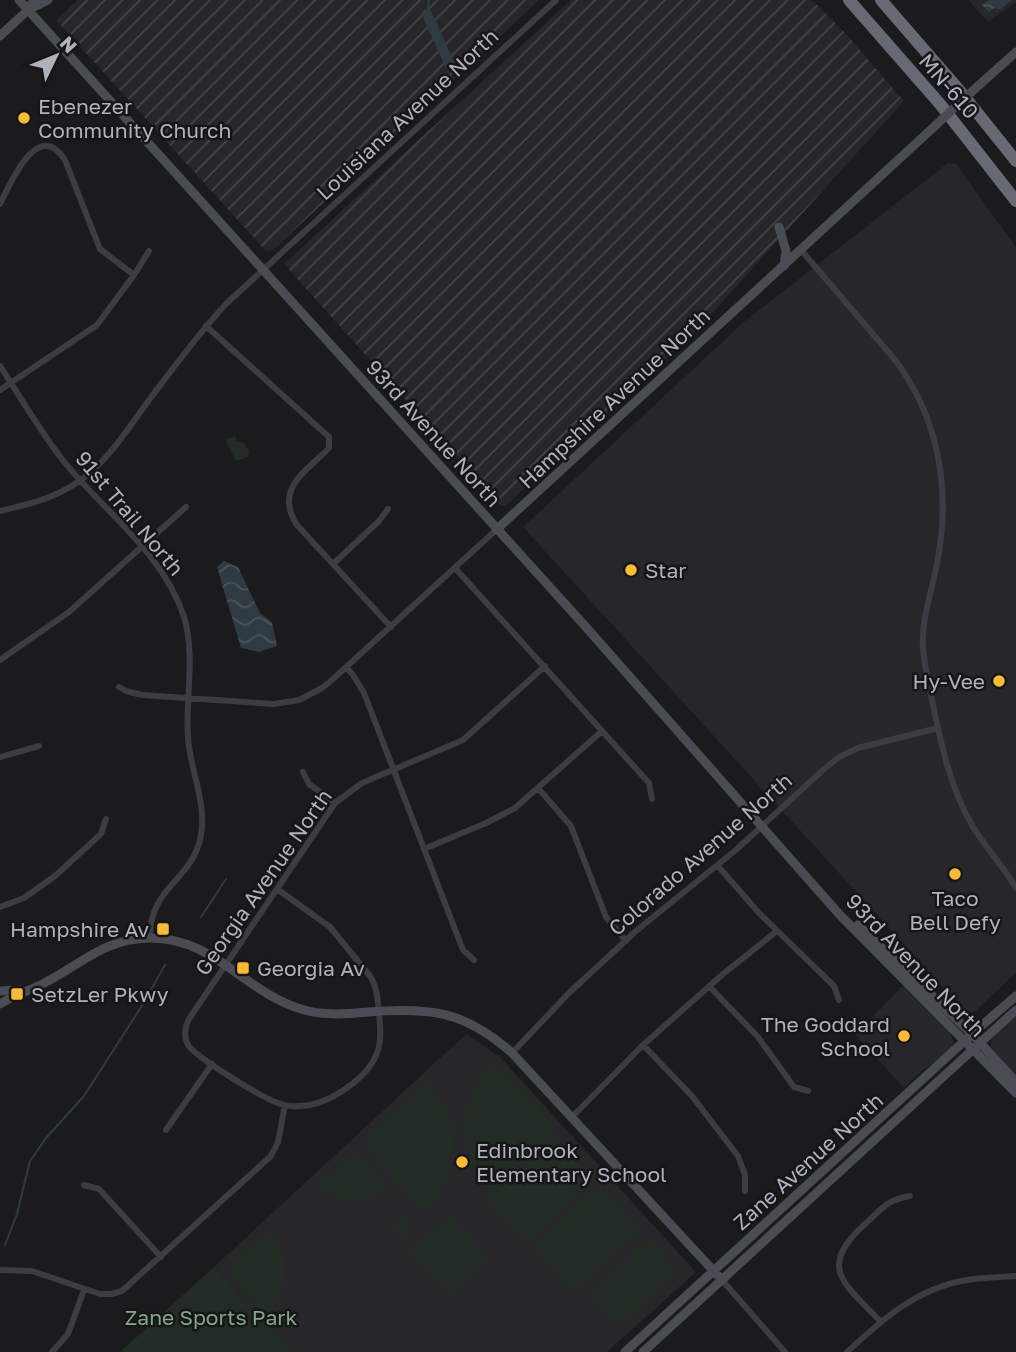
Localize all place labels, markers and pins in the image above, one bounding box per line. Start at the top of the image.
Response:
place label: Ebenezer Community Church [38,93,231,143]
marker: Ebenezer Community Church [16,110,32,126]
place label: Star [645,557,686,583]
marker: Star [623,562,639,578]
place label: Hy-Vee [913,668,985,694]
marker: Hy-Vee [991,673,1007,689]
marker: Taco Bell Defy [947,866,963,882]
place label: Taco Bell Defy [909,885,1001,935]
place label: Hampshire Av [10,916,149,942]
marker: Hampshire Av [155,921,171,937]
place label: Georgia Av [257,955,365,981]
marker: Georgia Av [235,960,251,976]
place label: SetzLer Pkwy [31,981,169,1007]
marker: SetzLer Pkwy [9,986,25,1002]
place label: The Goddard School [761,1011,890,1061]
marker: The Goddard School [896,1028,912,1044]
place label: Edinbrook Elementary School [476,1137,667,1187]
marker: Edinbrook Elementary School [454,1154,470,1170]

